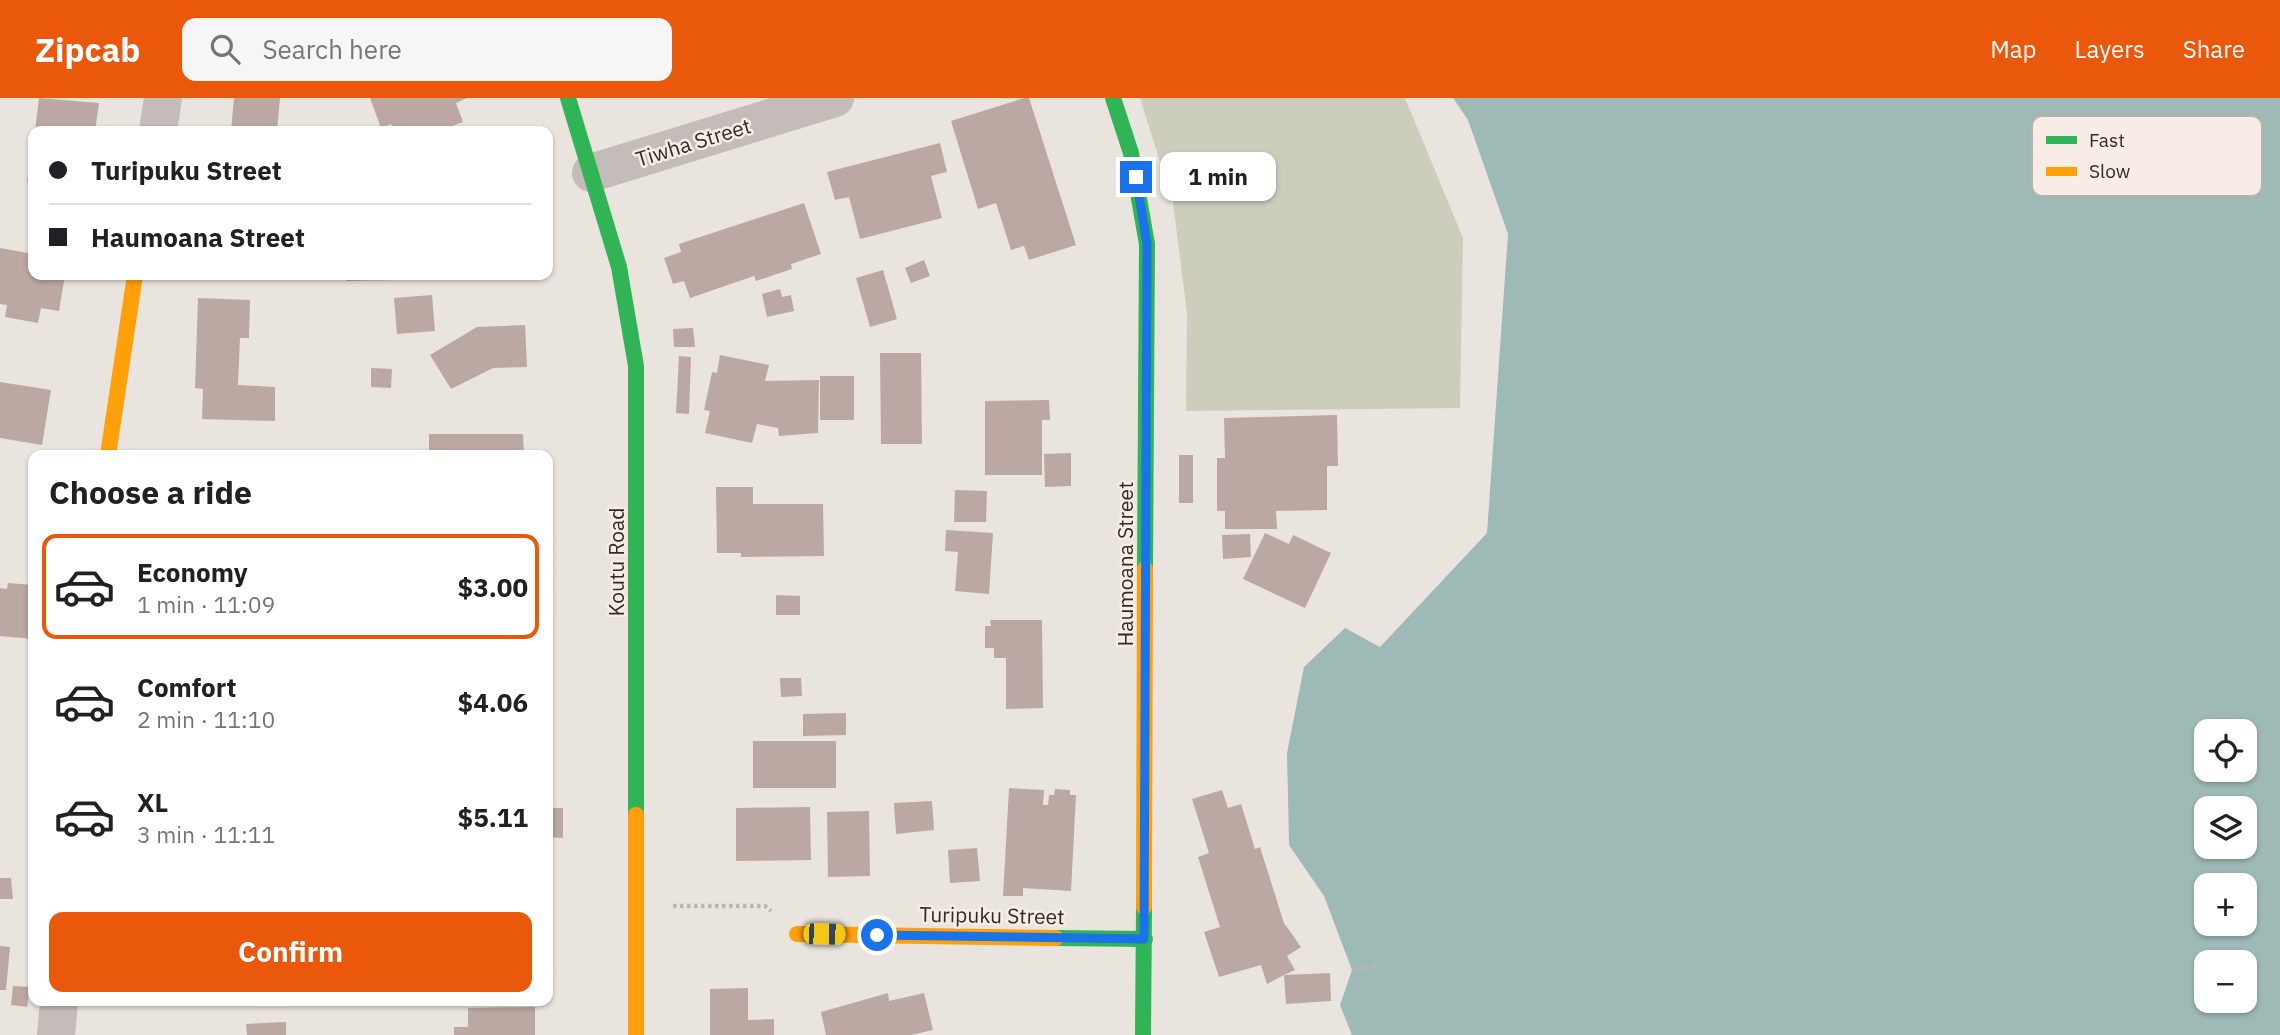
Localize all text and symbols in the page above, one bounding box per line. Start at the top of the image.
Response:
search box [182,18,672,81]
text: Zipcab [35,28,140,71]
icon: search [206,30,244,68]
text: Search here [262,32,402,66]
text: Map [1990,33,2037,65]
text: Layers [2075,33,2145,65]
text: Share [2183,33,2245,65]
street label: Tiwha Street [632,111,754,173]
legend [2032,116,2262,196]
text: Fast [2089,128,2125,152]
text: Turipuku Street [91,153,282,187]
callout: 1 min [1160,153,1276,202]
text: Slow [2089,159,2130,183]
route end [1120,161,1152,193]
text: 1 min [1188,161,1248,191]
text: Haumoana Street [91,220,305,254]
text: Choose a ride [49,471,252,513]
street label: Haumoana Street [1111,482,1139,647]
street label: Koutu Road [602,507,630,617]
icon: car [53,555,116,618]
text: Economy [137,555,248,589]
text: $3.00 [458,570,528,604]
text: 1 min · 11:09 [137,589,275,619]
icon: car [53,670,116,733]
text: Comfort [137,670,236,704]
text: $4.06 [458,685,528,719]
text: 2 min · 11:10 [137,704,275,734]
map controls [2194,719,2257,1013]
button: locate [2194,719,2257,782]
icon: car [53,785,116,848]
text: XL [137,785,168,819]
button: layers [2194,796,2257,859]
text: $5.11 [458,800,528,834]
text: 3 min · 11:11 [137,819,275,849]
button: + [2194,873,2257,936]
street label: Turipuku Street [919,900,1065,930]
button: Confirm [49,912,532,992]
route start [861,919,893,951]
car [803,923,846,945]
button: − [2194,950,2257,1013]

